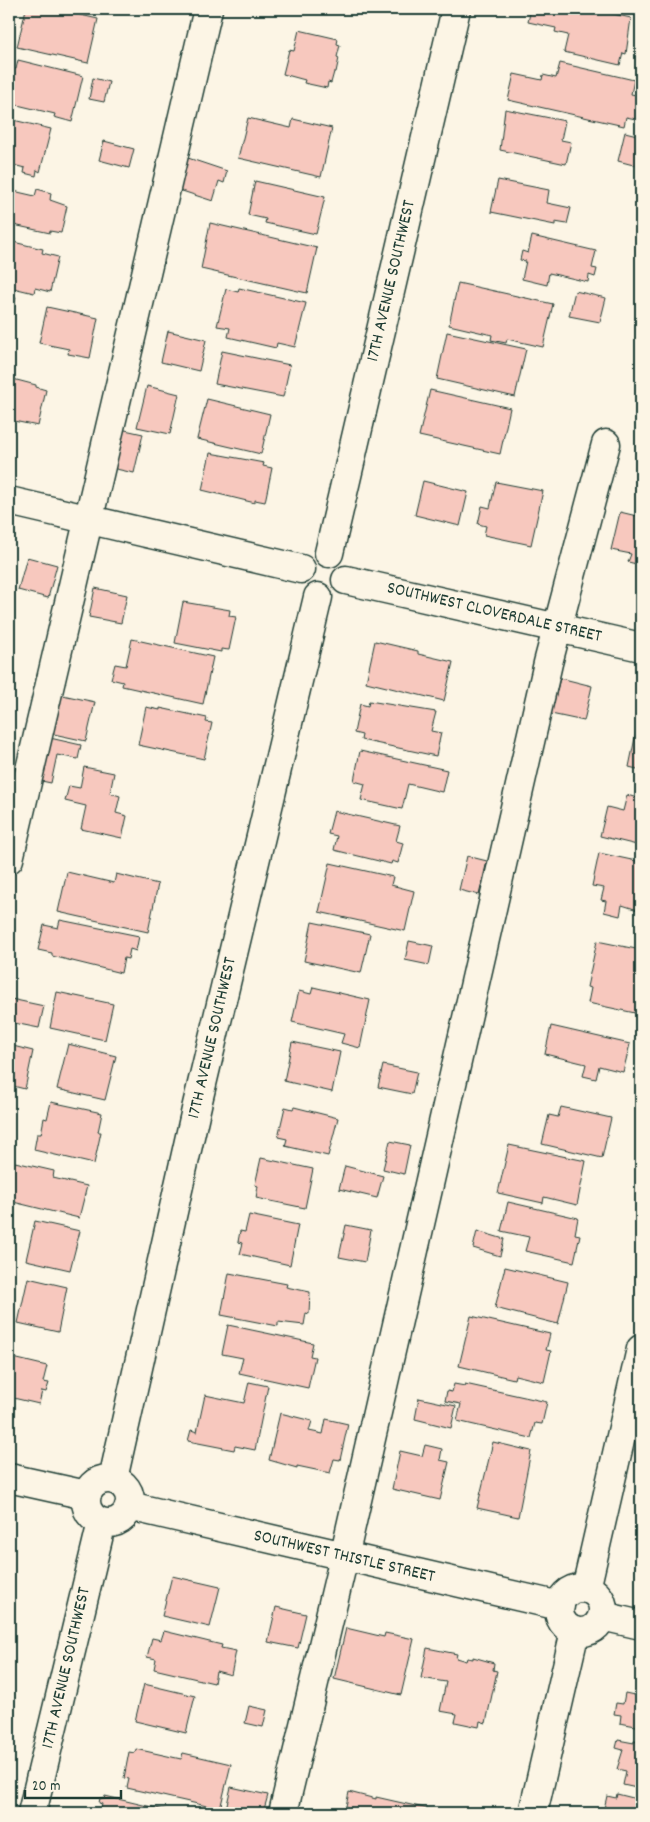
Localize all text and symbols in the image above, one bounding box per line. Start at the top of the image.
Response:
street label: 17TH AVENUE SOUTHWEST [361,198,423,364]
street label: SOUTHWEST CLOVERDALE STREET [384,576,604,650]
street label: 17TH AVENUE SOUTHWEST [182,955,244,1121]
street label: SOUTHWEST THISTLE STREET [251,1524,437,1590]
street label: 17TH AVENUE SOUTHWEST [36,1585,98,1751]
scale bar [25,1767,121,1799]
text: 20 m [32,1776,60,1798]

